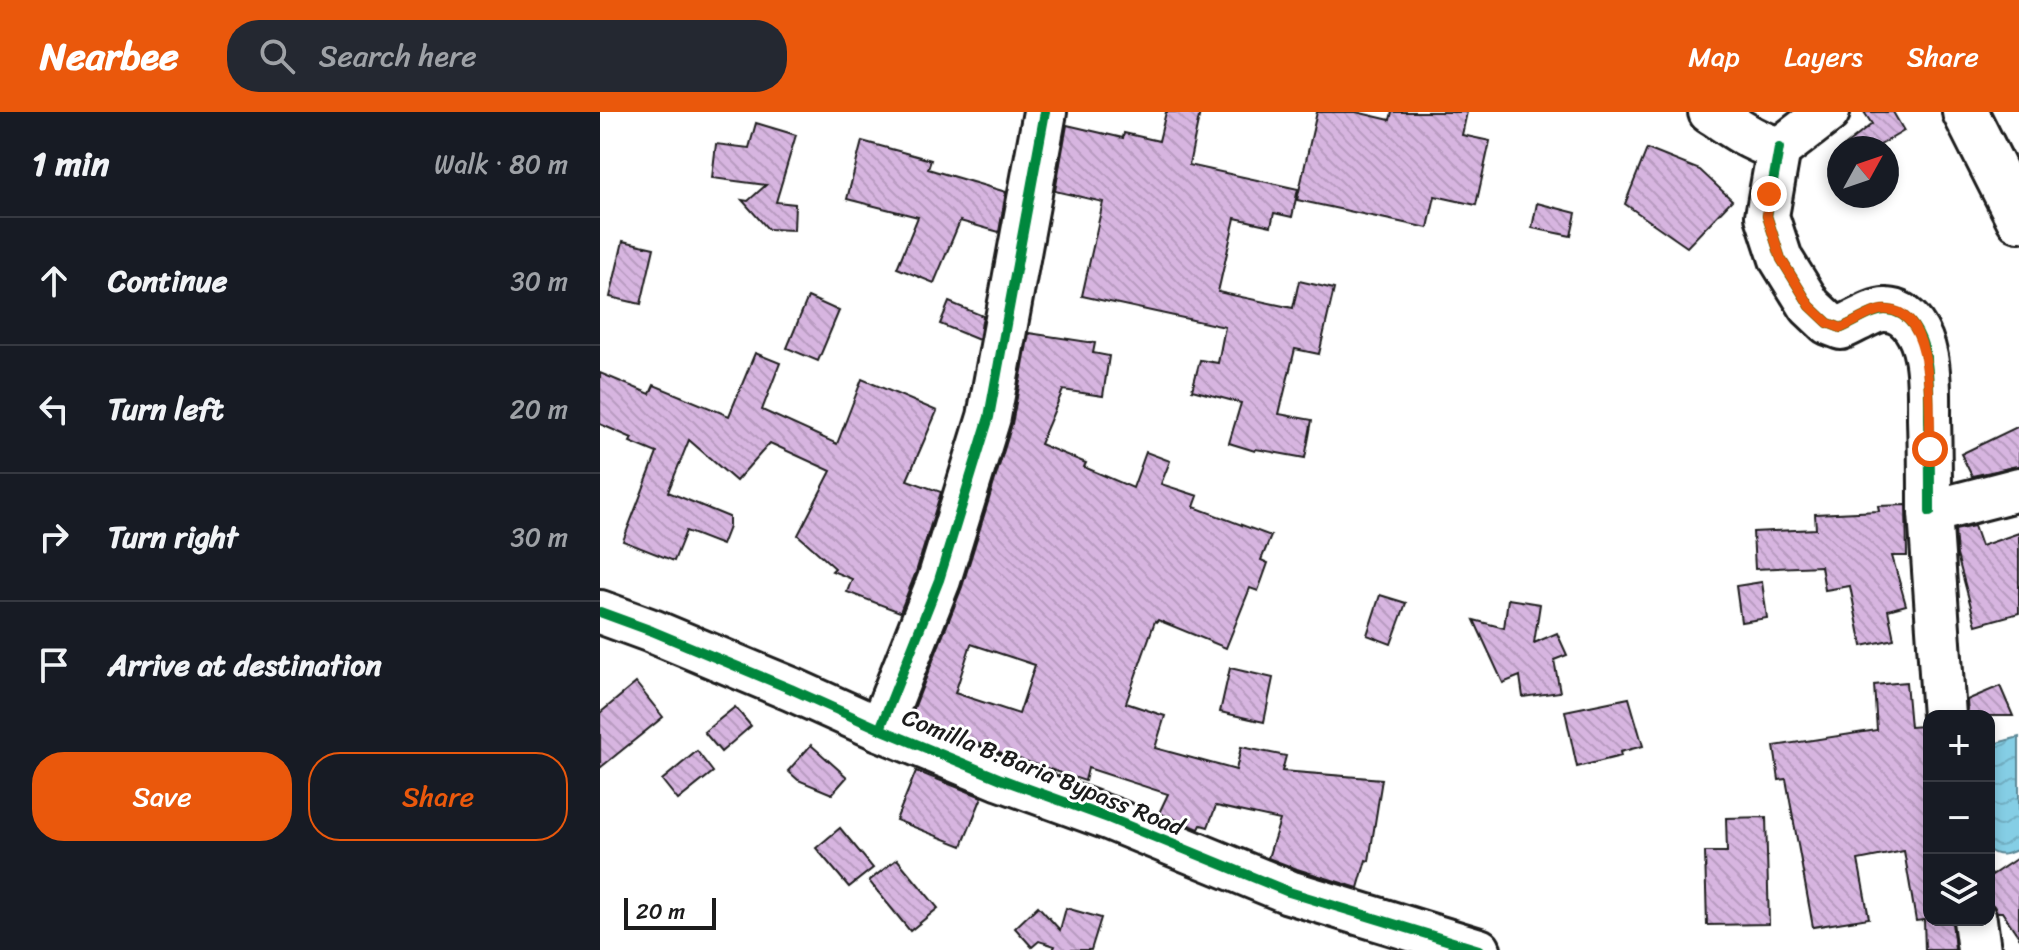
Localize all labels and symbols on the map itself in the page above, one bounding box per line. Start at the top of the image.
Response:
north arrow [1827,136,1899,208]
route end [1751,176,1787,212]
route start [1912,431,1948,467]
street label: Comilla B.Baria Bypass Road [896,696,1192,848]
scale bar [624,894,716,930]

